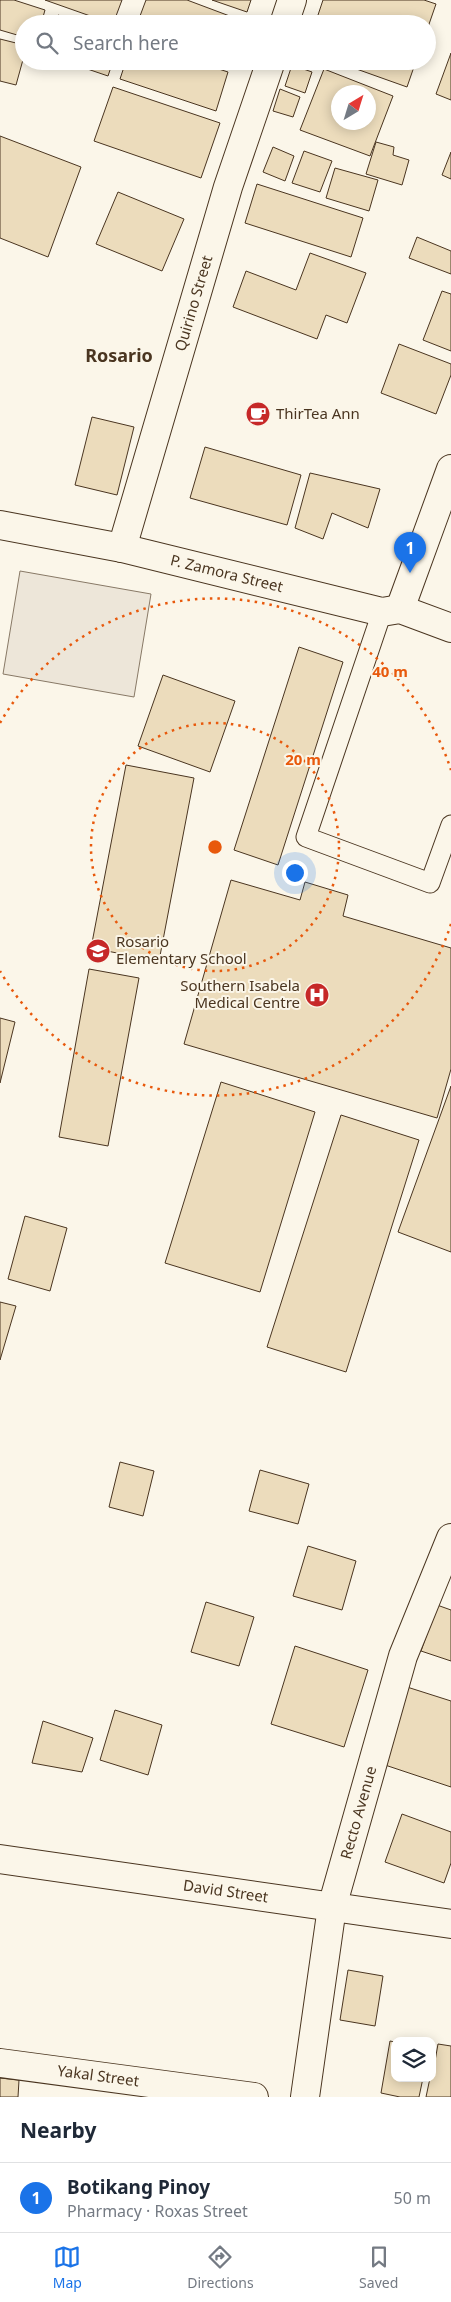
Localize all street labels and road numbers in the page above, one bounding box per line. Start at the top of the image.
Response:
street label: Quirino Street [169,252,217,353]
street label: P. Zamora Street [169,549,286,596]
street label: Recto Avenue [335,1763,380,1861]
street label: David Street [182,1875,270,1907]
street label: Yakal Street [56,2060,141,2091]

